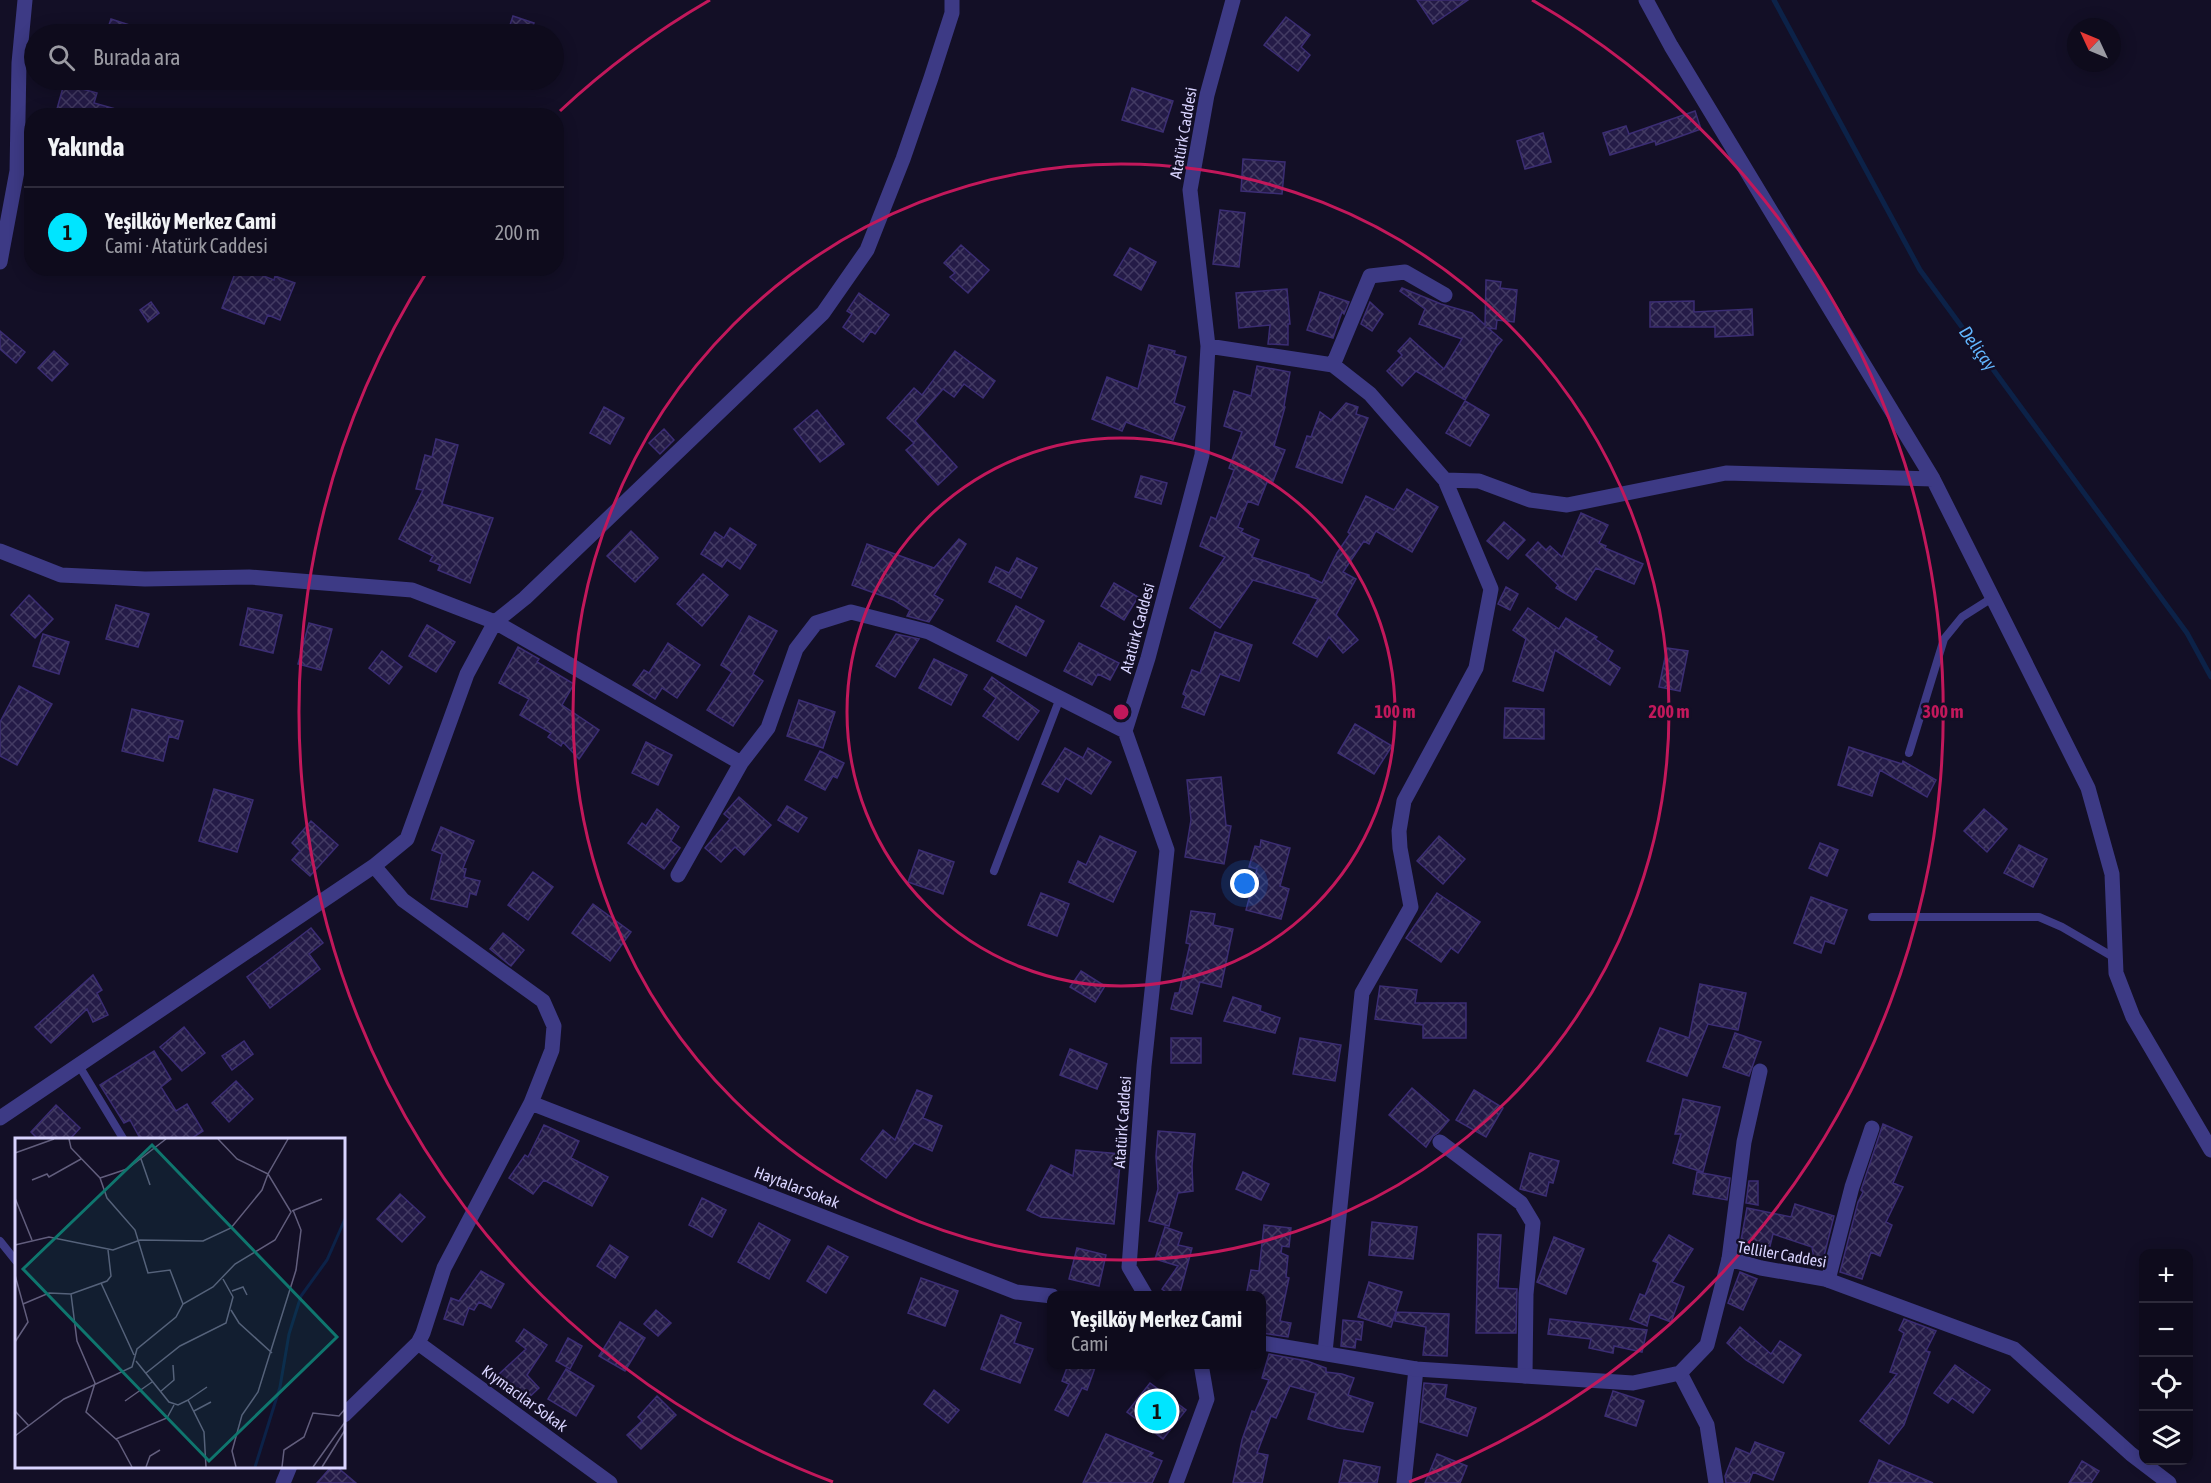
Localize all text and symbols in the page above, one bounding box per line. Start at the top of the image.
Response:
north arrow [2067,18,2121,72]
search box [24,24,564,90]
icon: search [45,41,78,74]
text: Burada ara [93,44,181,70]
street label: Atatürk Caddesi [1166,86,1200,180]
text: Yakında [48,132,124,162]
text: Yeşilköy Merkez Cami [105,208,276,234]
text: 1 [63,221,72,244]
text: 200 m [495,221,540,244]
text: Cami · Atatürk Caddesi [105,234,268,257]
water label: Deliçay [1955,322,2001,375]
street label: Atatürk Caddesi [1116,581,1158,675]
text: 100 m [1375,701,1415,722]
text: 200 m [1649,701,1689,722]
text: 300 m [1923,701,1963,722]
centre of rings [1111,702,1131,722]
your location [1230,869,1259,898]
street label: Atatürk Caddesi [1110,1075,1134,1169]
inset map [15,1138,345,1468]
street label: Haytalar Sokak [752,1163,842,1212]
street label: Telliler Caddesi [1736,1237,1828,1271]
map controls [2139,1249,2193,1465]
button: + [2139,1249,2193,1303]
popup [1047,1291,1266,1369]
button: − [2139,1303,2193,1357]
text: Yeşilköy Merkez Cami [1071,1306,1242,1332]
text: Cami [1071,1332,1108,1355]
button: locate [2139,1357,2193,1411]
street label: Kıymacılar Sokak [478,1361,571,1436]
pin: 1 [1138,1388,1176,1434]
button: layers [2139,1411,2193,1465]

